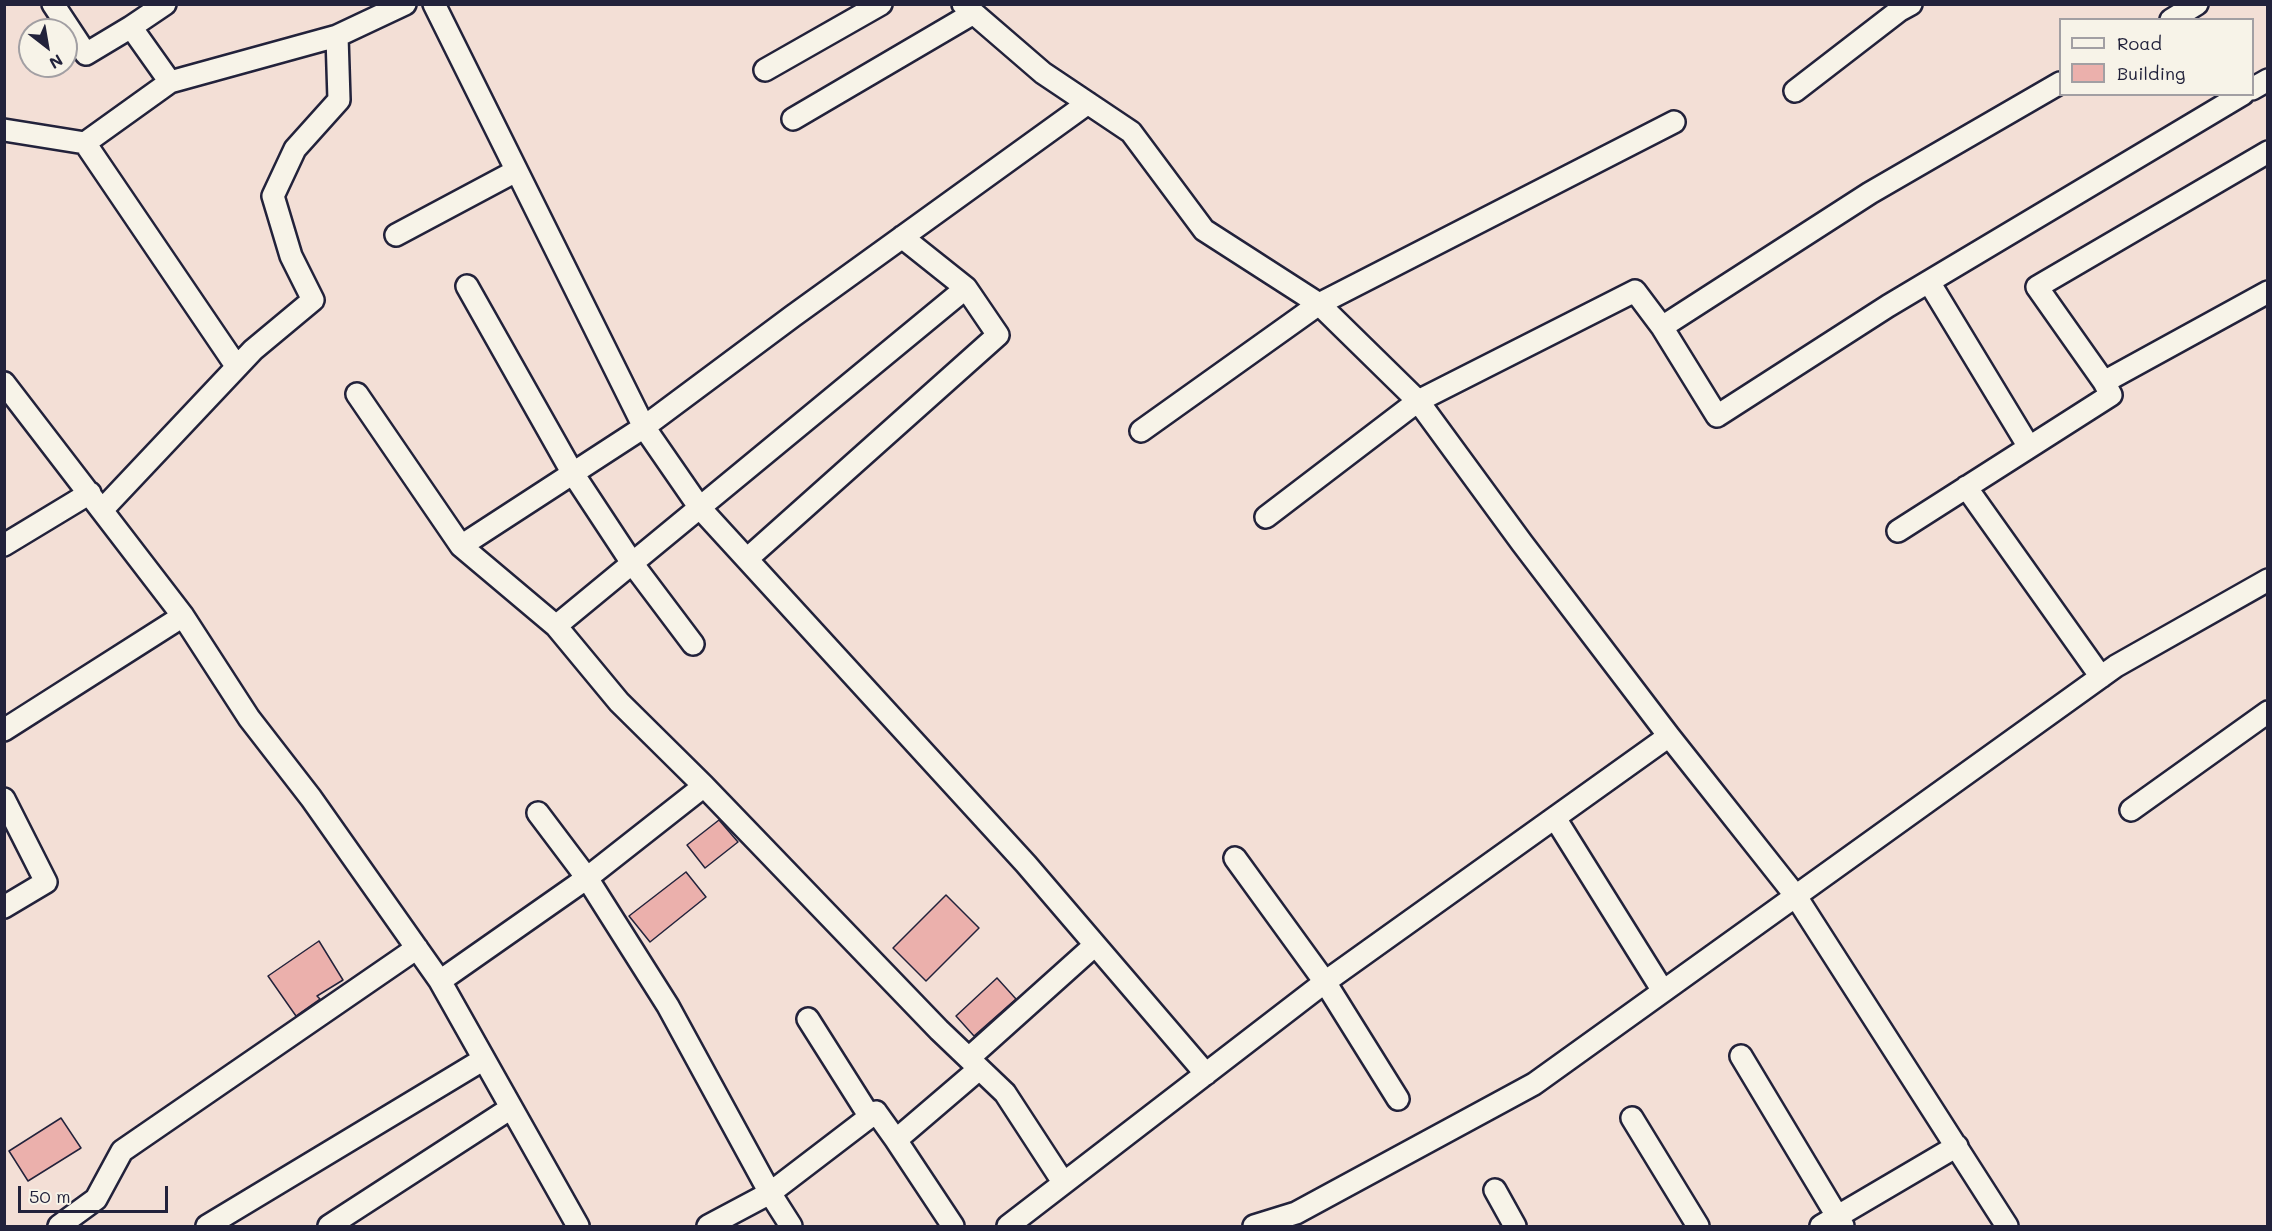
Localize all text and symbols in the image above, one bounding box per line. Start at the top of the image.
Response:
north arrow [18,18,78,78]
legend [2059,18,2254,96]
text: Road [2117,31,2162,55]
text: N [46,50,67,74]
text: Building [2117,61,2185,85]
scale bar [21,1174,171,1212]
text: 50 m [29,1184,71,1208]

